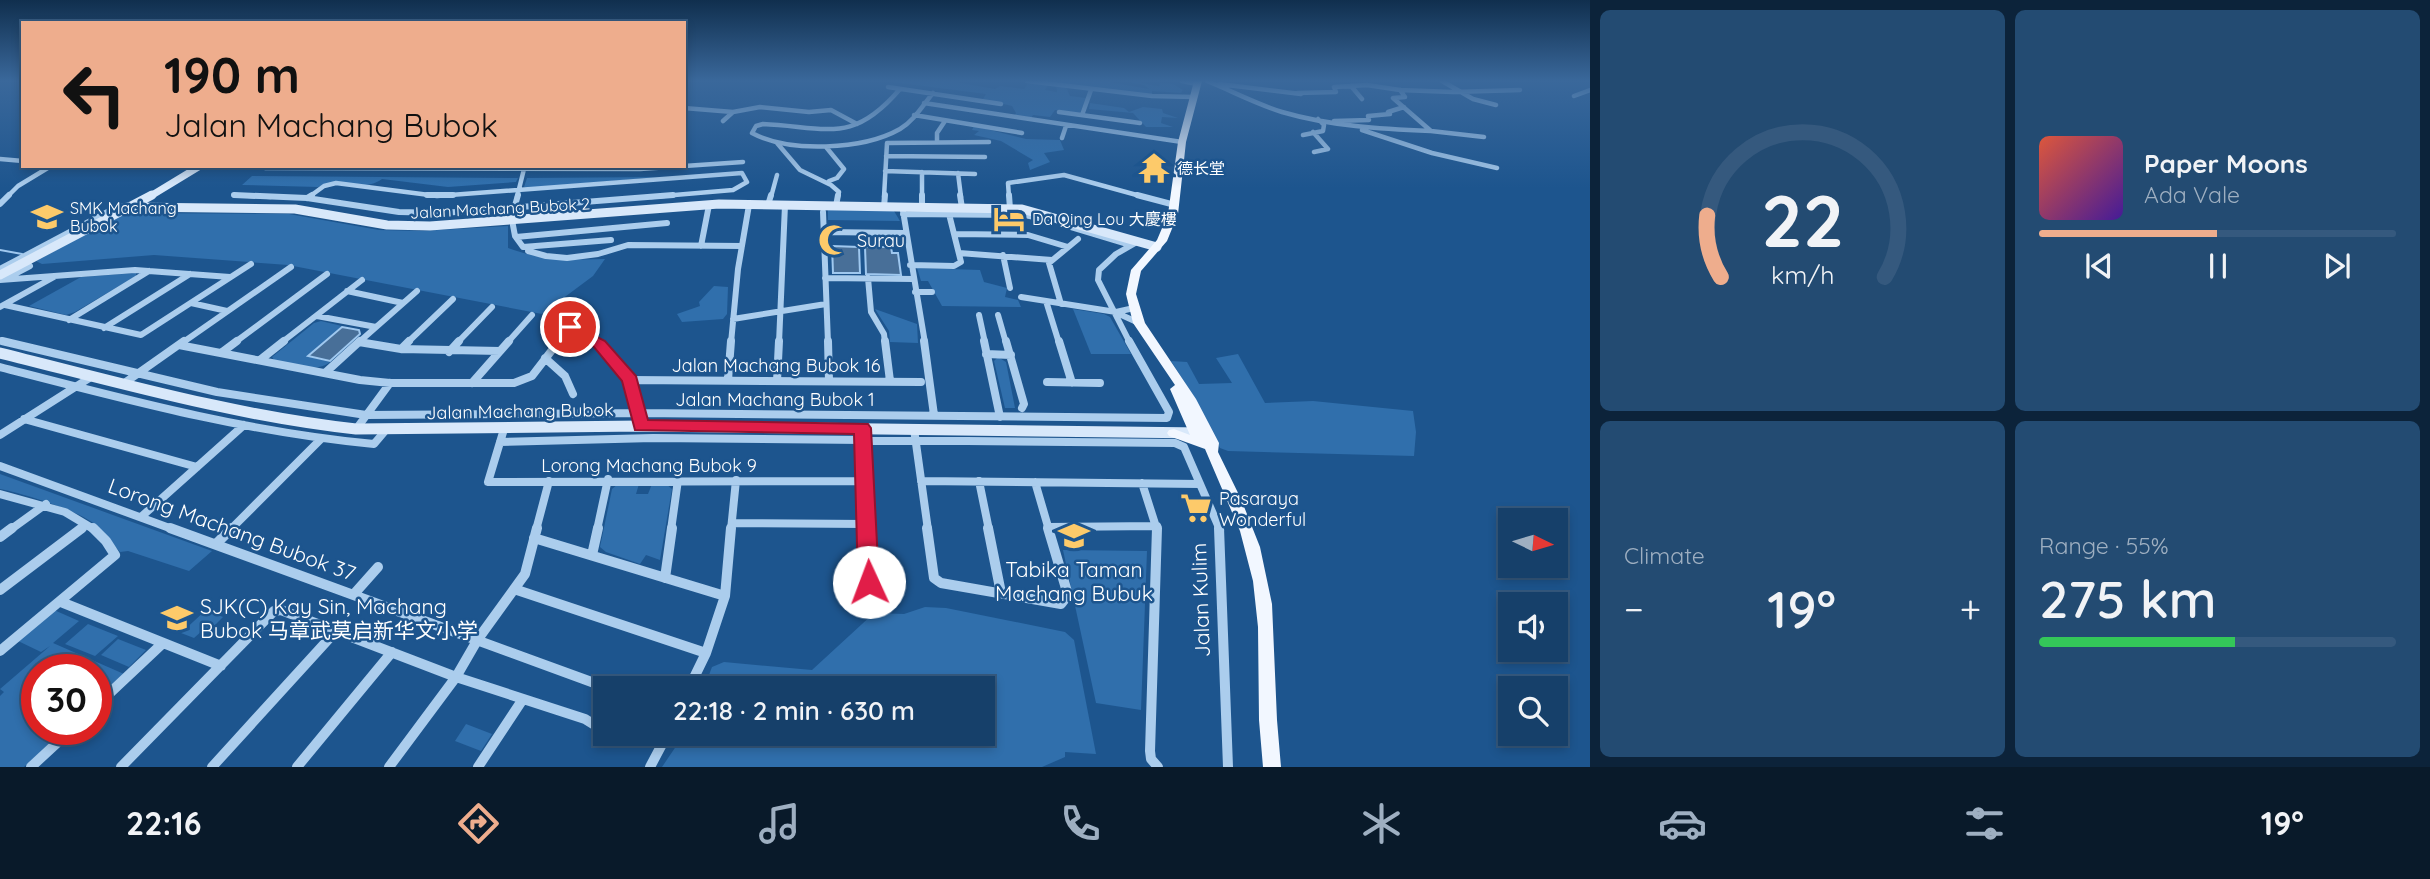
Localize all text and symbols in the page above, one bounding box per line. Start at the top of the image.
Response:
text: 190 m [164,44,300,105]
icon: left [49,49,140,140]
text: Jalan Machang Bubok [164,105,498,145]
text: Paper Moons [2144,147,2308,180]
temple icon: 德长堂 [1137,151,1171,185]
place label: 德长堂 [1177,158,1225,178]
text: 22 [1761,174,1844,265]
text: Ada Vale [2144,180,2240,209]
street label: Jalan Machang Bubok 2 [410,193,591,223]
place label: SMK Machang Bubok [70,198,177,236]
school or university icon: SMK Machang Bubok [30,200,64,234]
hotel icon: Da Qing Lou 大慶樓 [992,202,1026,236]
place label: Da Qing Lou 大慶樓 [1032,209,1177,229]
mosque icon: Surau [817,223,851,257]
place label: Surau [857,229,905,252]
icon: previous [2080,247,2118,285]
icon: pause [2199,247,2237,285]
icon: next [2318,247,2356,285]
text: km/h [1771,259,1834,290]
pin [540,297,600,357]
icon: arrive [551,308,589,346]
street label: Jalan Machang Bubok 16 [672,354,881,377]
street label: Jalan Machang Bubok 1 [675,388,875,411]
street label: Jalan Machang Bubok [426,398,614,424]
street label: Lorong Machang Bubok 9 [541,454,757,477]
street label: Lorong Machang Bubok 37 [105,472,360,586]
place label: Pasaraya Wonderful [1219,487,1306,531]
supermarket icon: Pasaraya Wonderful [1179,491,1213,525]
north arrow [1498,508,1568,578]
map controls [1498,508,1568,746]
school or university icon: Tabika Taman Machang Bubuk [1057,519,1091,553]
text: Range · 55% [2039,531,2169,560]
text: Climate [1624,541,1705,570]
street label: Jalan Kulim [1185,542,1215,658]
position arrow [832,545,906,619]
place label: Tabika Taman Machang Bubuk [995,556,1153,606]
text: 275 km [2039,566,2217,631]
text: 19° [1767,576,1836,641]
text: − [1624,585,1644,633]
text: + [1960,585,1981,633]
button: sound [1498,592,1568,662]
place label: SJK(C) Kay Sin, Machang Bubok 马章武莫启新华文小学 [200,593,478,643]
school or university icon: SJK(C) Kay Sin, Machang Bubok 马章武莫启新华文小学 [160,601,194,635]
speed limit sign: 30 [21,654,112,745]
button: search [1498,676,1568,746]
text: 22:18 · 2 min · 630 m [673,694,915,727]
icon: directions [454,799,503,848]
icon: music [755,799,804,848]
icon: phone [1056,799,1105,848]
icon: climate [1357,799,1406,848]
icon: car [1658,799,1707,848]
icon: filters [1960,799,2009,848]
text: 22:16 [126,803,201,843]
text: 19° [2261,803,2304,843]

